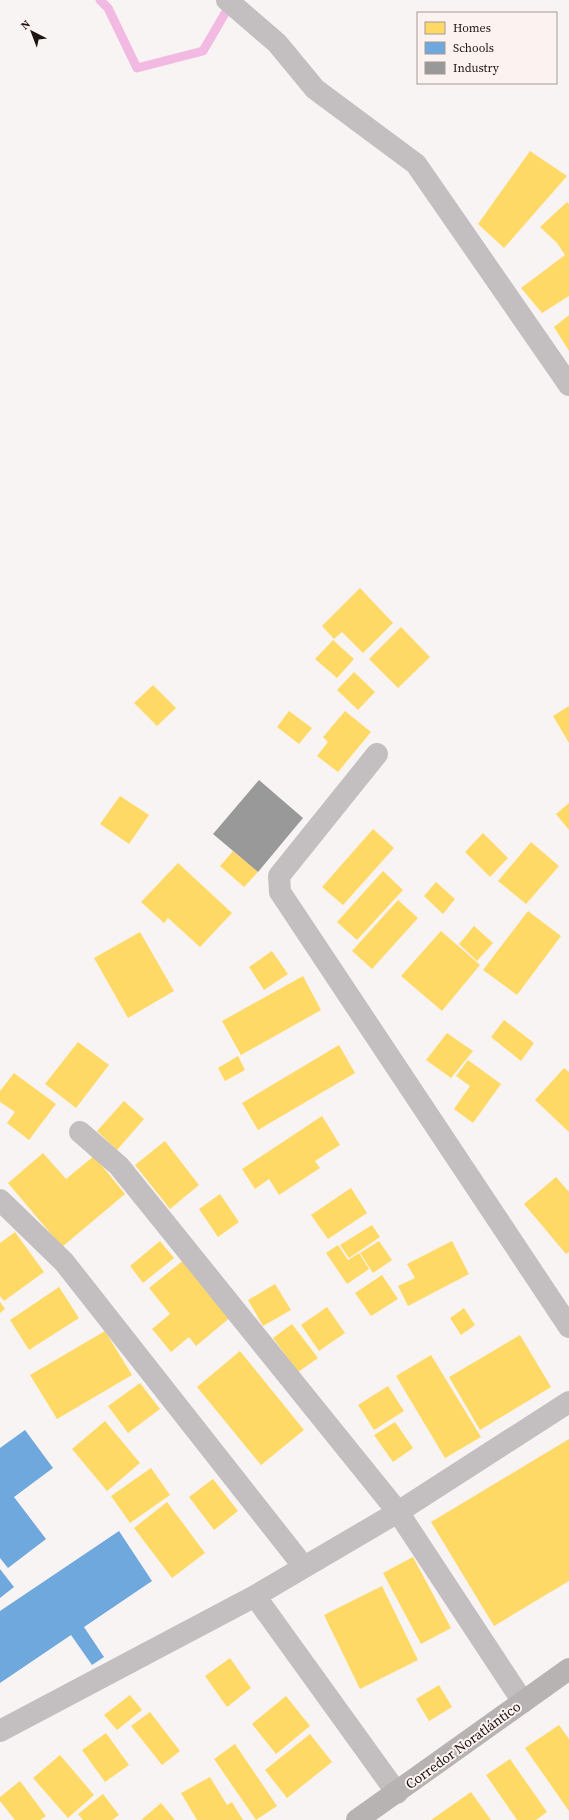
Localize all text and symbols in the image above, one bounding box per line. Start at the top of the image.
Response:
north arrow [12,12,52,52]
legend [417,12,557,84]
text: N [18,17,34,33]
text: Homes [453,20,491,36]
text: Schools [453,40,494,56]
text: Industry [453,60,500,76]
street label: Corredor Noratlántico [401,1696,525,1794]

